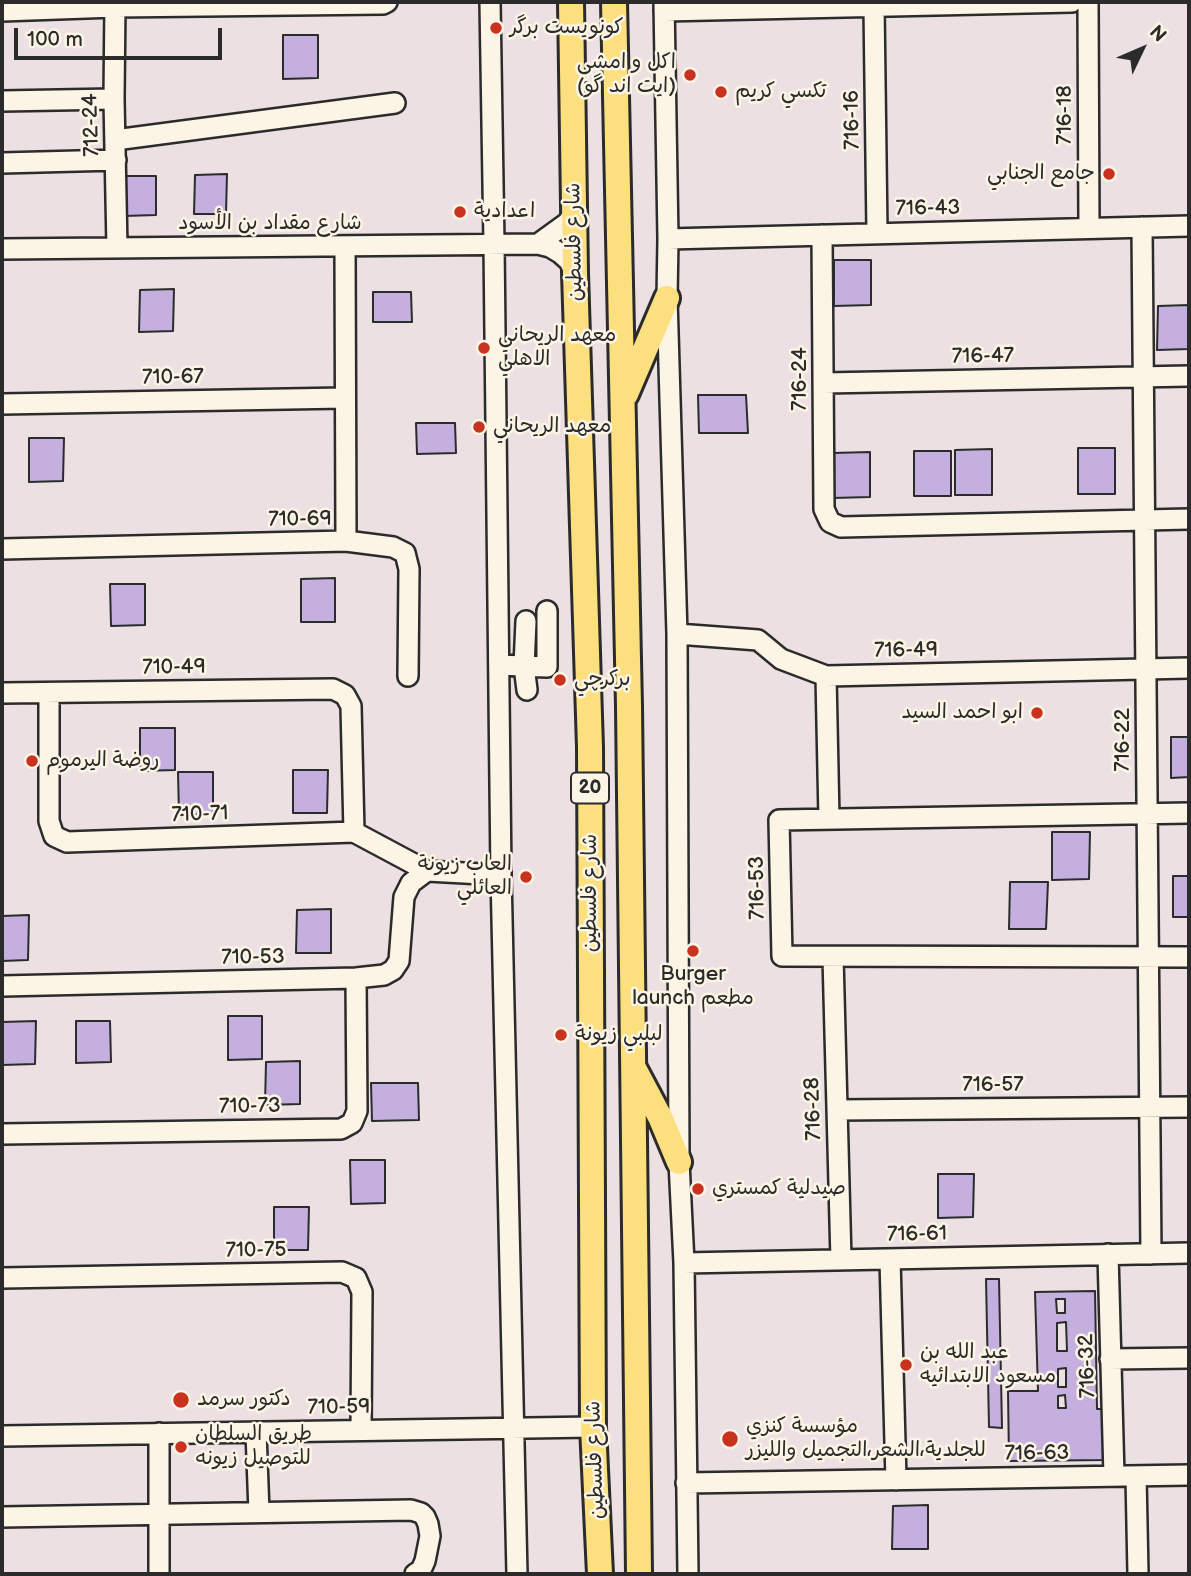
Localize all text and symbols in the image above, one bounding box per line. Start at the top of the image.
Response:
scale bar [18,14,226,58]
north arrow [1107,14,1177,84]
place label: كونويست برگر [510,15,624,41]
marker: كونويست برگر [488,20,504,36]
text: N [1144,21,1171,47]
text: 100 m [27,27,83,52]
place label: اكل و امشي (ايت اند گو) [577,50,676,100]
marker: اكل و امشي (ايت اند گو) [682,67,698,83]
place label: تكسي كريم [735,79,826,105]
marker: تكسي كريم [713,84,729,100]
street label: 716-18 [1053,85,1079,145]
street label: 716-16 [840,90,866,150]
street label: 712-24 [78,93,106,157]
place label: جامع الجنابي [987,161,1095,187]
marker: جامع الجنابي [1101,166,1117,182]
street label: شارع فلسطين [561,182,589,302]
street label: 716-43 [895,196,961,222]
place label: اعدادية [474,199,535,225]
marker: اعدادية [452,204,468,220]
street label: شارع مقداد بن الأسود [178,211,362,237]
place label: معهد الريحاني الاهلي [498,323,616,373]
marker: معهد الريحاني الاهلي [476,340,492,356]
street label: 716-47 [952,344,1014,370]
street label: 716-24 [788,347,814,411]
street label: 710-67 [142,365,204,391]
place label: معهد الريحاني [493,414,611,440]
marker: معهد الريحاني [471,419,487,435]
street label: 710-69 [268,507,332,533]
street label: 716-49 [874,638,938,664]
street label: 710-49 [142,655,206,681]
place label: بركرچي [574,667,630,693]
marker: بركرچي [552,672,568,688]
place label: ابو احمد السيد [902,700,1023,726]
marker: ابو احمد السيد [1029,705,1045,721]
street label: 716-22 [1111,708,1137,772]
place label: روضة اليرموم [46,748,159,774]
marker: روضة اليرموم [24,753,40,769]
road number: 20 [571,772,609,804]
street label: 710-71 [171,801,229,829]
street label: شارع فلسطين [578,834,604,952]
place label: العاب زيونة العائلي [418,852,512,902]
street label: 716-53 [745,856,771,920]
marker: العاب زيونة العائلي [518,869,534,885]
marker: Burger launch مطعم [685,943,701,959]
street label: 710-53 [221,945,285,971]
place label: Burger launch مطعم [632,962,754,1012]
place label: لبلبي زيونة [575,1022,663,1048]
marker: لبلبي زيونة [553,1027,569,1043]
street label: 716-57 [962,1073,1024,1099]
street label: 716-28 [800,1077,828,1141]
street label: 710-73 [219,1094,281,1120]
place label: صيدلية كمستري [712,1176,846,1202]
marker: صيدلية كمستري [690,1181,706,1197]
street label: 716-61 [887,1222,947,1248]
street label: 710-75 [225,1238,287,1264]
street label: 716-32 [1074,1333,1102,1399]
place label: عبد الله بن مسعود الابتدائيه [920,1340,1056,1390]
marker: عبد الله بن مسعود الابتدائيه [898,1357,914,1373]
place label: دكتور سرمد [197,1387,291,1413]
marker: دكتور سرمد [171,1390,191,1410]
street label: 710-59 [307,1395,371,1421]
street label: شارع فلسطين [581,1400,611,1520]
place label: مؤسسة كنزي للجلدية،الشعر،التجميل والليزر [746,1414,986,1464]
place label: طريق السلطان للتوصيل زيونه [195,1422,312,1472]
marker: مؤسسة كنزي للجلدية،الشعر،التجميل والليزر [720,1429,740,1449]
marker: طريق السلطان للتوصيل زيونه [173,1439,189,1455]
street label: 716-63 [1004,1441,1070,1467]

